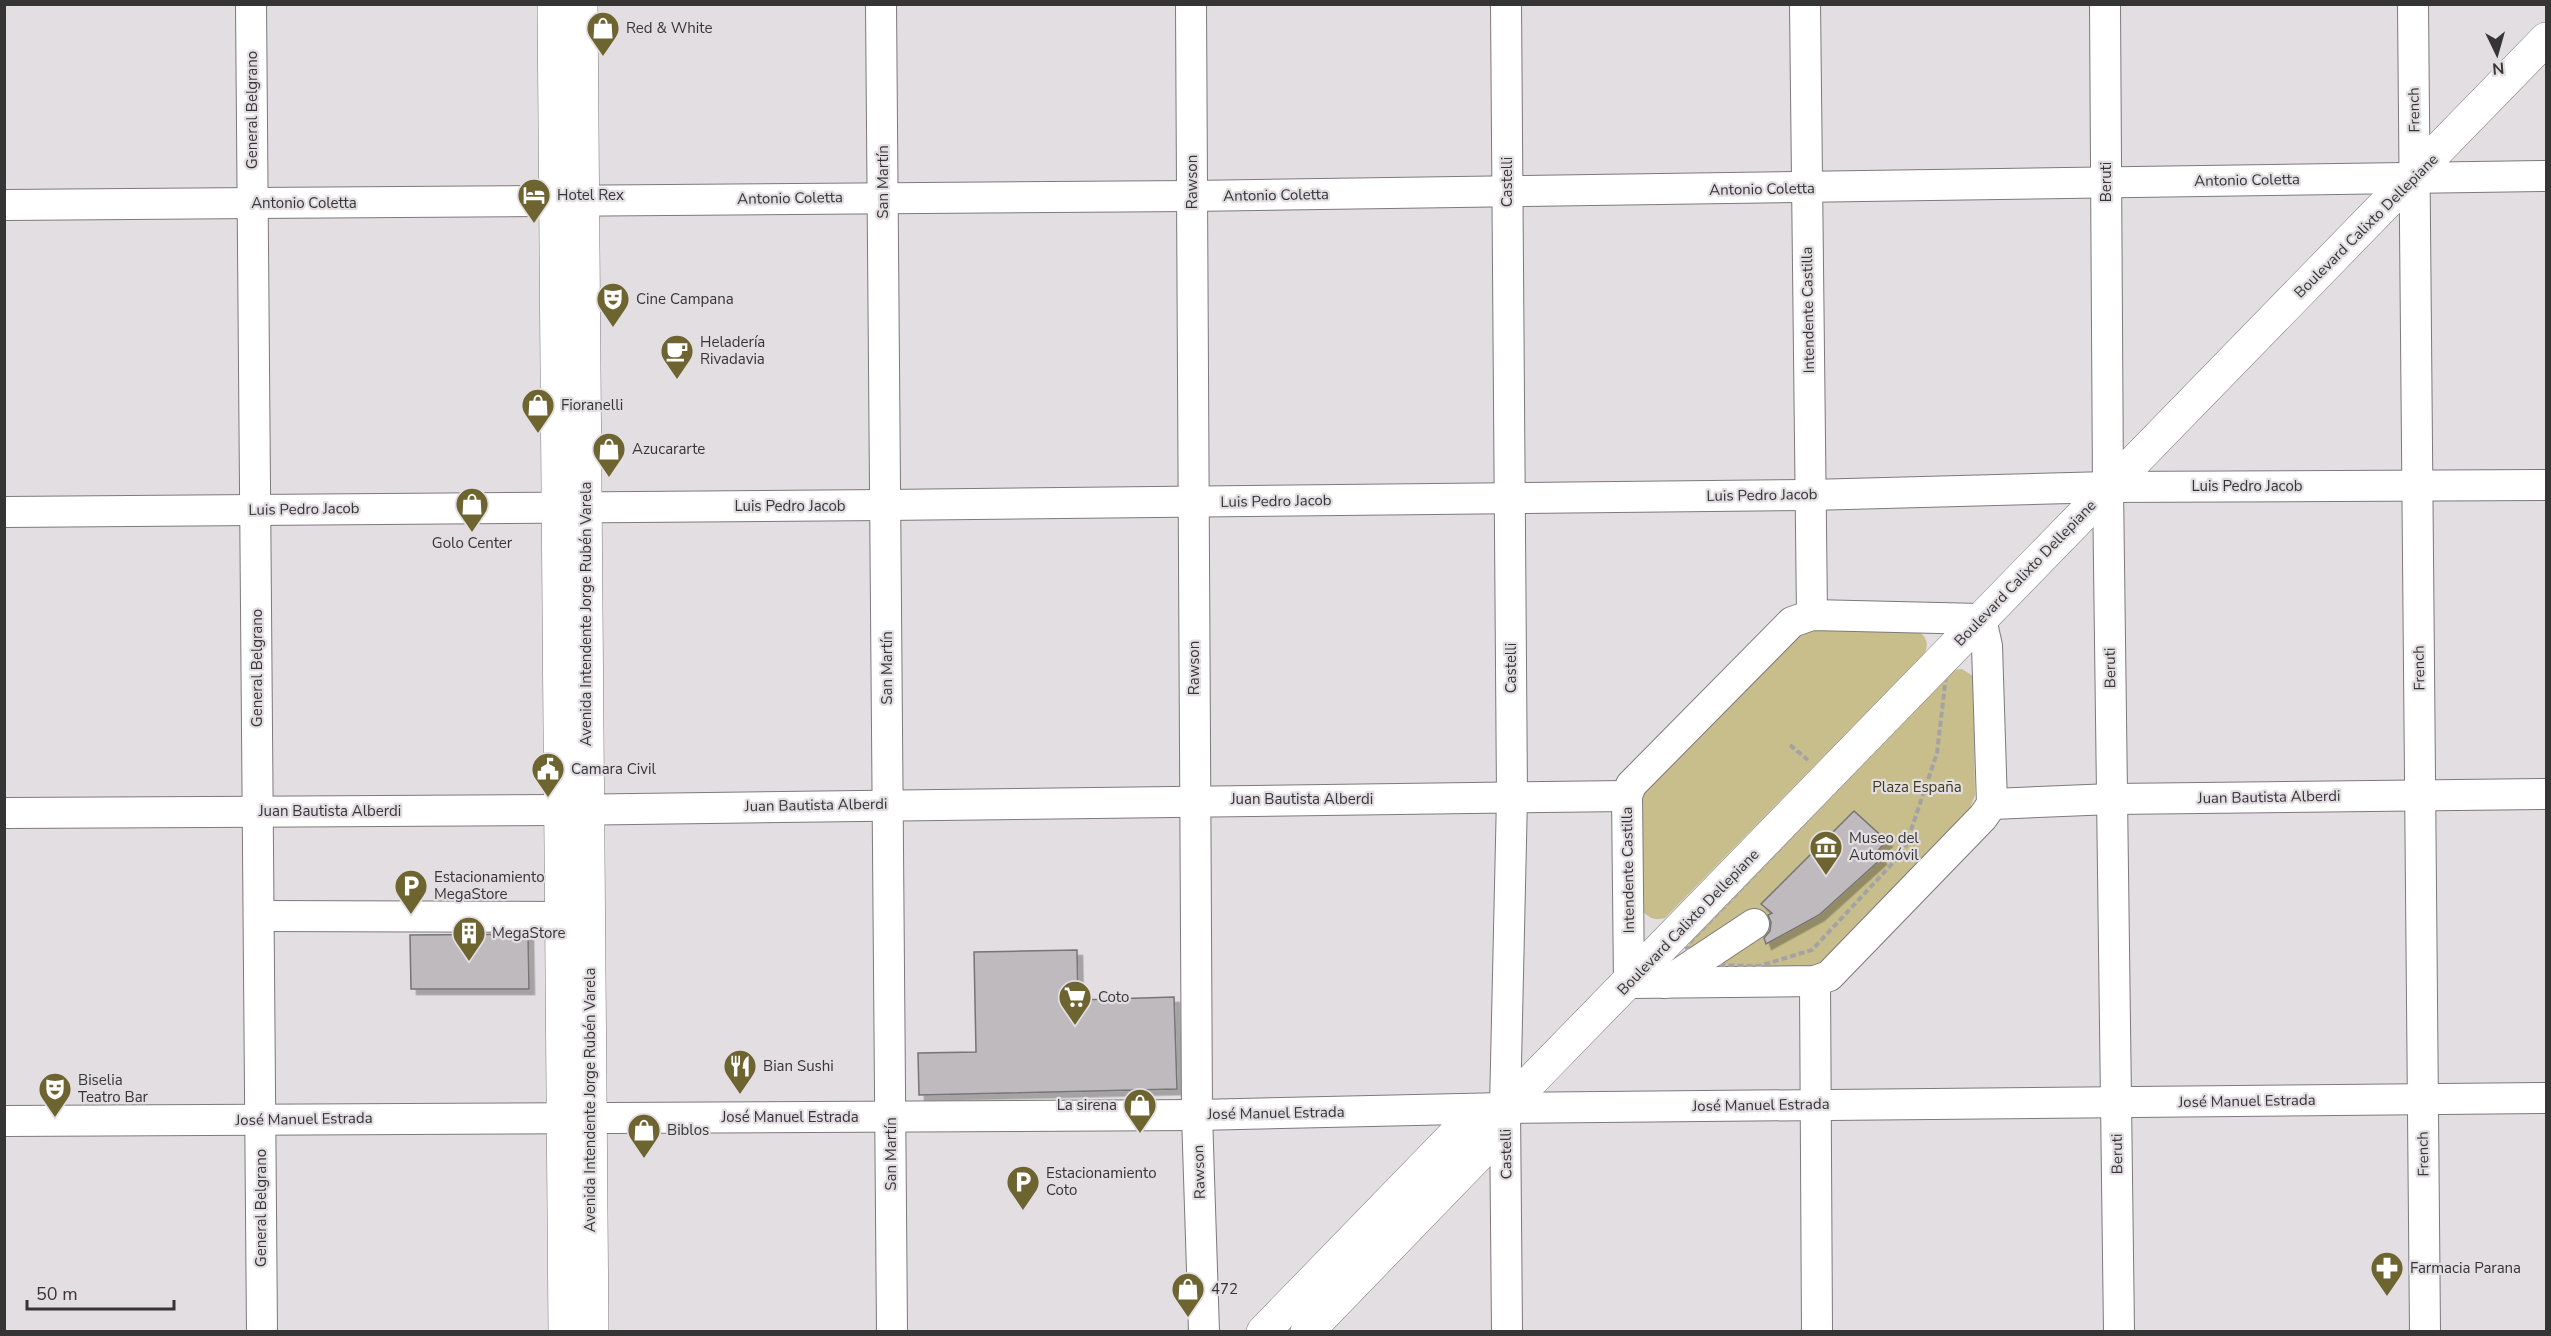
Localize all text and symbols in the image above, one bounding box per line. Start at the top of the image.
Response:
shop icon: Red & White [585,10,621,57]
place label: Red & White [626,18,712,38]
north arrow [2467,24,2527,84]
street label: General Belgrano [242,51,262,169]
text: N [2491,56,2505,79]
street label: French [2404,87,2424,133]
street label: San Martín [873,145,893,219]
street label: Boulevard Calixto Dellepiane [2290,150,2442,302]
street label: Rawson [1182,155,1202,209]
street label: Castelli [1497,157,1517,207]
street label: Beruti [2096,162,2116,202]
street label: Antonio Coletta [2194,169,2300,191]
hotel icon: Hotel Rex [516,177,552,224]
street label: Antonio Coletta [1709,178,1815,200]
street label: Antonio Coletta [1223,184,1329,206]
place label: Hotel Rex [557,185,624,205]
street label: Antonio Coletta [737,187,843,209]
street label: Antonio Coletta [251,193,357,213]
street label: Intendente Castilla [1797,246,1819,374]
theatre icon: Cine Campana [595,281,631,328]
place label: Cine Campana [636,289,734,309]
place label: Heladería Rivadavia [700,332,765,369]
cafe icon: Heladería Rivadavia [659,333,695,380]
shop icon: Fioranelli [520,387,556,434]
place label: Fioranelli [561,395,623,415]
shop icon: Azucararte [591,431,627,478]
place label: Azucararte [632,439,705,459]
street label: Luis Pedro Jacob [2191,476,2303,496]
street label: Avenida Intendente Jorge Rubén Varela [576,482,596,746]
street label: Luis Pedro Jacob [1706,484,1818,506]
shop icon: Golo Center [454,486,490,533]
street label: Luis Pedro Jacob [1220,490,1332,512]
street label: Luis Pedro Jacob [734,496,846,516]
street label: Boulevard Calixto Dellepiane [1950,496,2100,650]
street label: Luis Pedro Jacob [248,498,360,520]
place label: Golo Center [432,533,513,553]
street label: General Belgrano [247,609,267,727]
street label: San Martín [877,631,897,705]
street label: Rawson [1184,641,1204,695]
street label: Castelli [1501,643,1521,693]
street label: French [2409,645,2429,691]
street label: Beruti [2100,648,2120,688]
public building icon: Camara Civil [530,751,566,798]
place label: Camara Civil [571,759,656,779]
park label: Plaza España [1872,777,1962,797]
street label: Juan Bautista Alberdi [2197,786,2340,808]
street label: Juan Bautista Alberdi [1230,789,1373,809]
street label: Juan Bautista Alberdi [744,794,887,816]
street label: Juan Bautista Alberdi [258,801,401,821]
street label: Intendente Castilla [1617,806,1639,934]
place label: Museo del Automóvil [1849,828,1919,865]
museum icon: Museo del Automóvil [1808,829,1844,876]
street label: Boulevard Calixto Dellepiane [1613,845,1763,999]
place label: Estacionamiento MegaStore [434,867,545,904]
parking icon: Estacionamiento MegaStore [393,868,429,915]
building icon: MegaStore [451,915,487,962]
place label: MegaStore [492,923,566,943]
street label: Avenida Intendente Jorge Rubén Varela [580,968,600,1232]
supermarket icon: Coto [1057,979,1093,1026]
place label: Coto [1098,987,1129,1007]
restaurant icon: Bian Sushi [722,1048,758,1095]
place label: Bian Sushi [763,1056,834,1076]
place label: Biselia Teatro Bar [78,1070,149,1107]
theatre icon: Biselia Teatro Bar [37,1071,73,1118]
shop icon: La sirena [1122,1087,1158,1134]
street label: José Manuel Estrada [2177,1090,2316,1112]
street label: José Manuel Estrada [1691,1094,1830,1116]
place label: La sirena [1057,1095,1117,1115]
street label: José Manuel Estrada [1206,1102,1345,1124]
street label: José Manuel Estrada [720,1107,859,1127]
street label: José Manuel Estrada [234,1108,373,1130]
shop icon: Biblos [626,1112,662,1159]
street label: San Martín [881,1117,901,1191]
place label: Biblos [667,1120,709,1140]
street label: Castelli [1496,1129,1516,1179]
street label: French [2413,1131,2433,1177]
street label: Beruti [2107,1134,2127,1174]
street label: Rawson [1188,1144,1210,1200]
street label: General Belgrano [251,1149,271,1267]
place label: Estacionamiento Coto [1046,1163,1157,1200]
parking icon: Estacionamiento Coto [1005,1164,1041,1211]
pharmacy icon: Farmacia Parana [2369,1250,2405,1297]
place label: Farmacia Parana [2410,1258,2521,1278]
shop icon: 472 [1170,1271,1206,1318]
scale bar [27,1273,174,1311]
place label: 472 [1211,1279,1238,1299]
text: 50 m [36,1282,78,1306]

